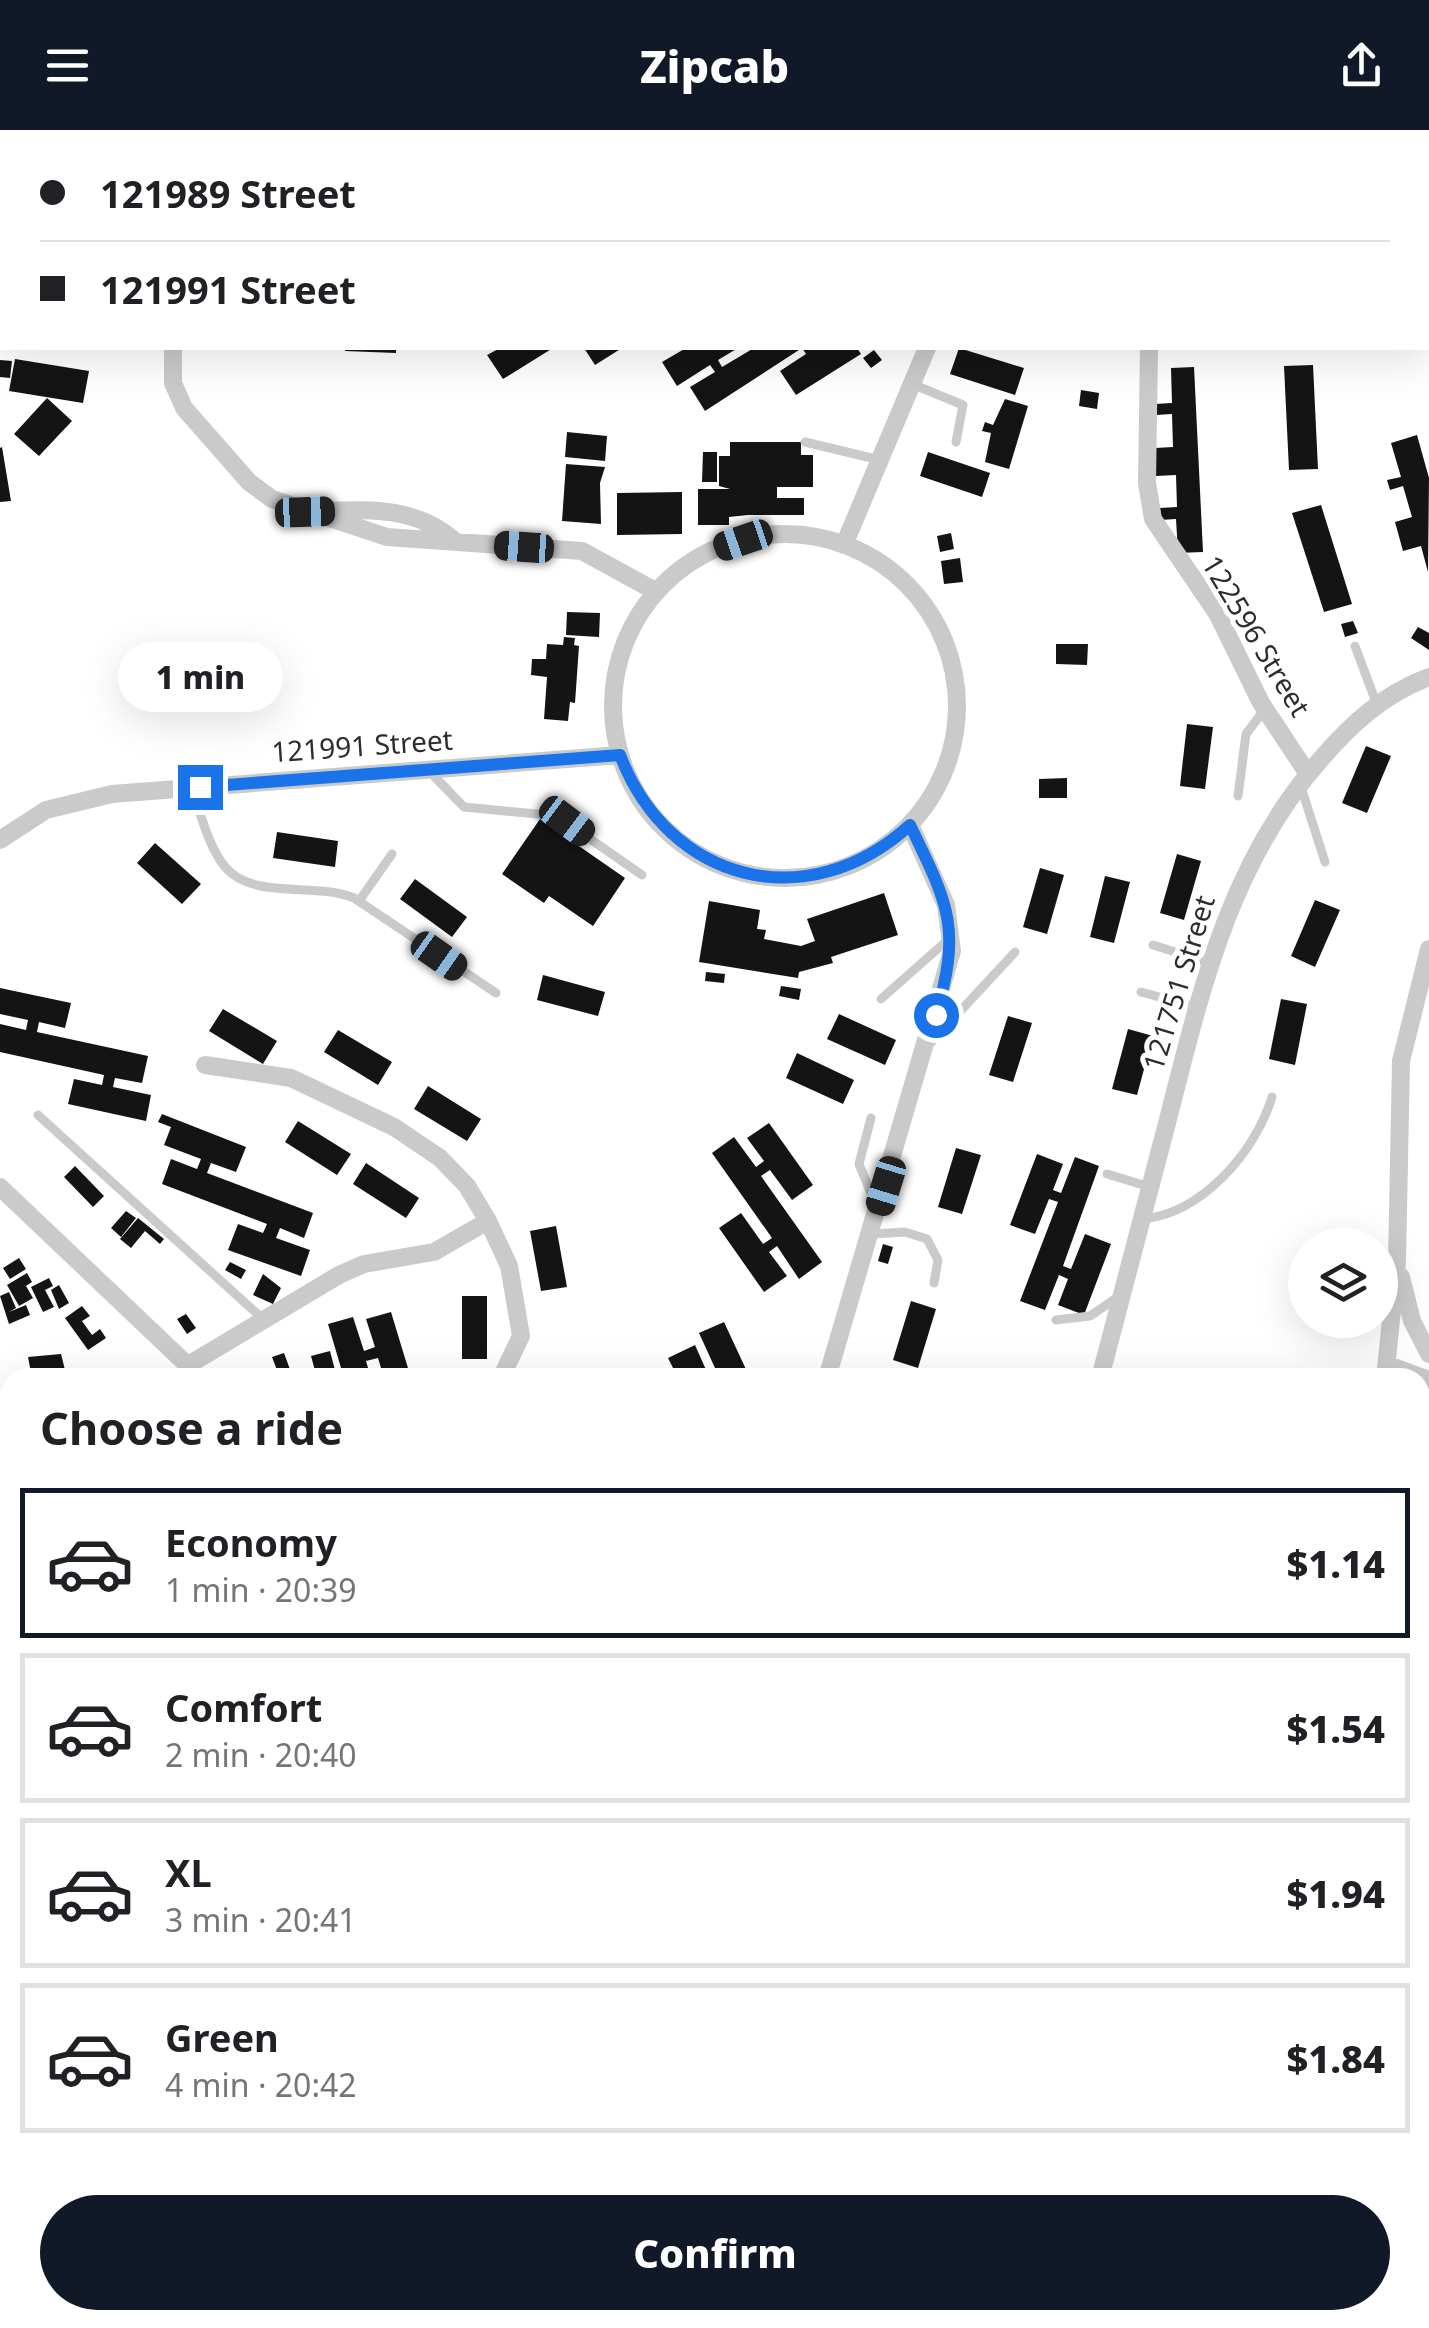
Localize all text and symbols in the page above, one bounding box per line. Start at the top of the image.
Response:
text: Zipcab [640,35,789,96]
icon: menu [40,38,95,93]
icon: share [1334,38,1389,93]
text: 121989 Street [100,167,356,219]
text: 121991 Street [100,263,356,315]
car [274,496,336,528]
car [710,516,776,564]
car [493,530,555,564]
street label: 122596 Street [1194,548,1320,723]
callout: 1 min [118,642,282,712]
text: 1 min [156,655,245,698]
street label: 121991 Street [270,720,454,770]
route end [178,765,223,810]
car [534,791,600,851]
street label: 121751 Street [1133,890,1223,1075]
car [406,927,472,985]
route start [914,993,959,1038]
car [863,1153,909,1219]
map controls [1288,1228,1398,1338]
button: layers [1288,1228,1398,1338]
text: Choose a ride [40,1397,343,1458]
text: Economy [165,1516,337,1568]
icon: car [45,1518,135,1608]
text: $1.14 [1286,1537,1385,1589]
text: 1 min · 20:39 [165,1568,357,1611]
text: Comfort [165,1681,322,1733]
icon: car [45,1683,135,1773]
text: $1.54 [1286,1702,1385,1754]
text: 2 min · 20:40 [165,1733,357,1776]
text: XL [165,1846,212,1898]
icon: car [45,1848,135,1938]
text: $1.94 [1286,1867,1385,1919]
text: 3 min · 20:41 [165,1898,357,1941]
text: Green [165,2011,279,2063]
icon: car [45,2013,135,2103]
text: $1.84 [1286,2032,1385,2084]
text: 4 min · 20:42 [165,2063,357,2106]
button: Confirm [40,2195,1390,2310]

